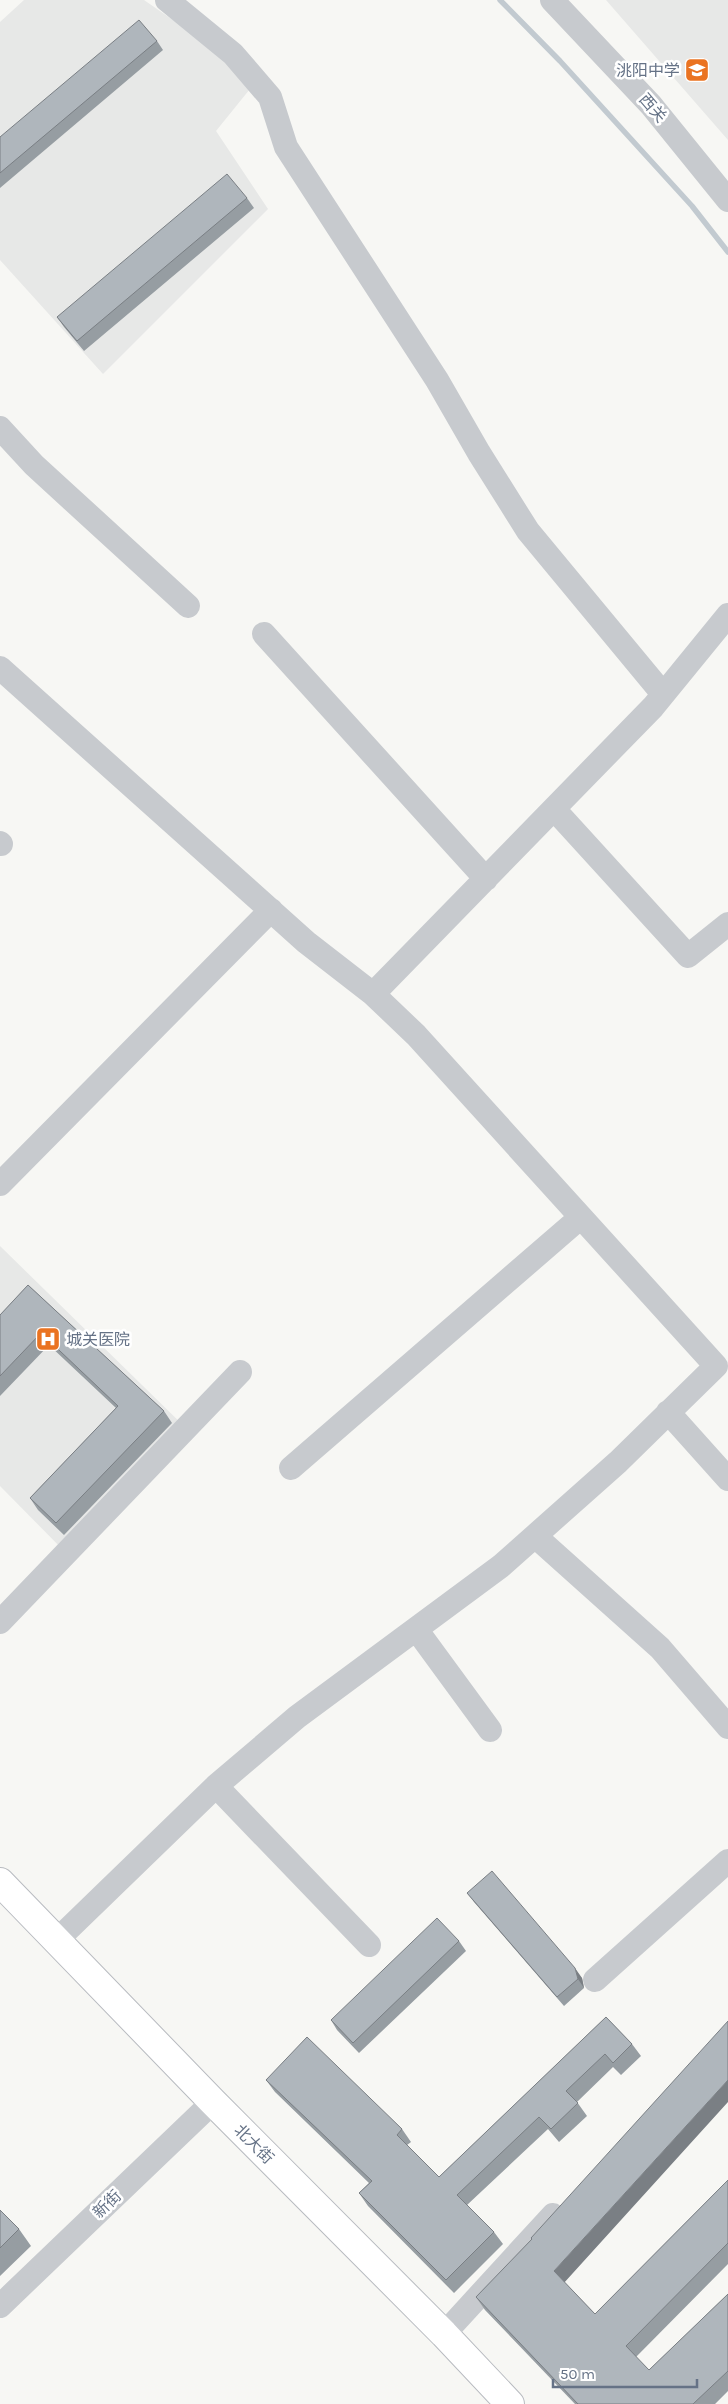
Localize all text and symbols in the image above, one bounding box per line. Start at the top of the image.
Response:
school or university icon: 洮阳中学 [684,57,710,83]
place label: 洮阳中学 [616,61,680,80]
street label: 西关 [635,90,671,126]
hospital icon: 城关医院 [35,1326,61,1352]
place label: 城关医院 [66,1330,130,1349]
street label: 北大街 [230,2120,278,2168]
street label: 新街 [89,2186,125,2222]
scale bar [553,2356,697,2388]
text: 50 m [560,2365,595,2383]

